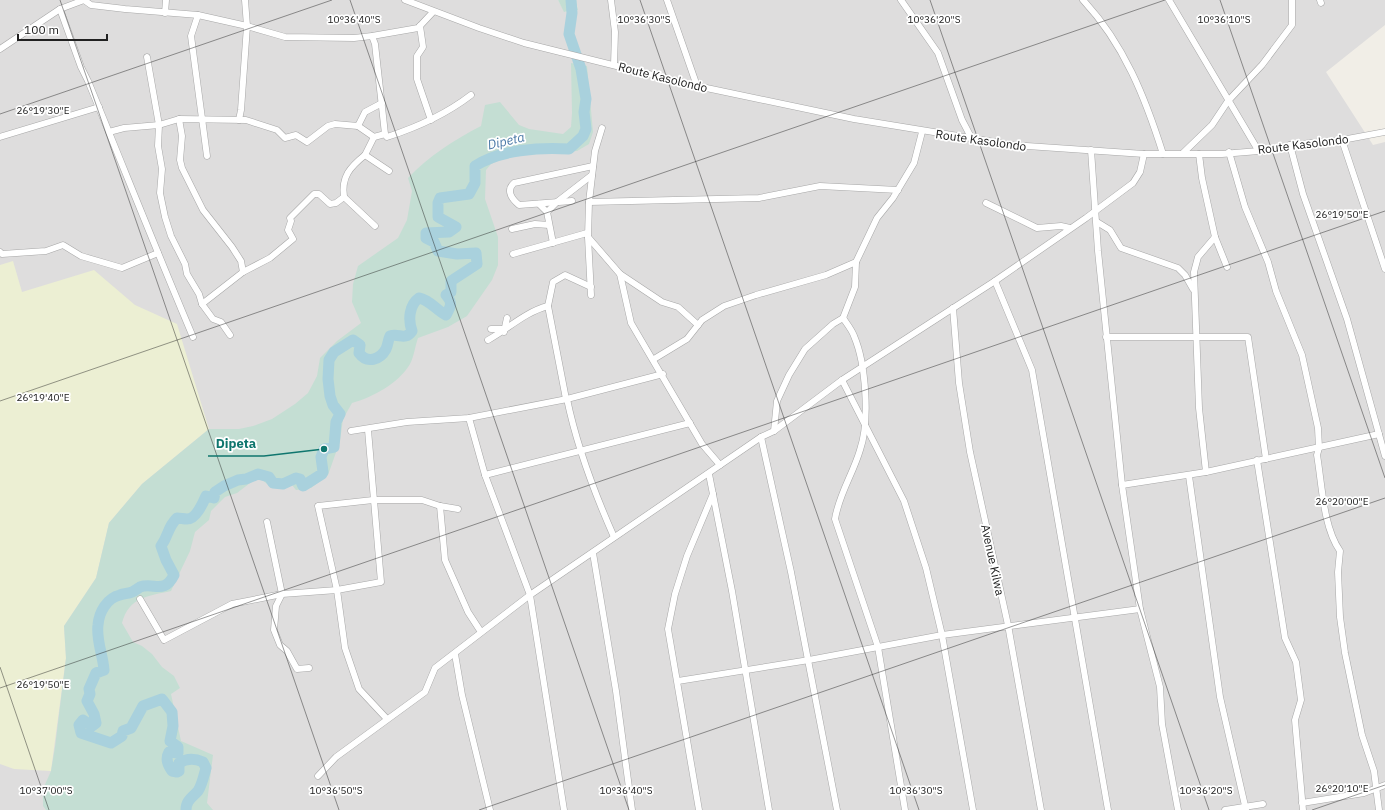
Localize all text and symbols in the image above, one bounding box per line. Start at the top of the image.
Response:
text: 10°36'40"S [327,13,381,26]
text: 10°36'30"S [617,13,671,26]
text: 10°36'20"S [907,13,961,26]
text: 10°36'10"S [1197,13,1251,26]
scale bar [18,16,107,42]
text: 100 m [24,22,59,37]
street label: Route Kasolondo [617,59,709,95]
text: 26°19'30"E [16,104,70,117]
street label: Route Kasolondo [935,126,1028,154]
water label: Dipeta [486,128,526,154]
street label: Route Kasolondo [1257,131,1350,157]
text: 26°19'50"E [1315,208,1369,221]
text: 26°19'40"E [16,391,70,404]
callout: Dipeta [208,431,264,456]
text: Dipeta [216,435,256,452]
text: 26°20'00"E [1315,495,1369,508]
street label: Avenue Kilwa [978,523,1008,597]
text: 26°19'50"E [16,678,70,691]
text: 26°20'10"E [1315,782,1369,795]
text: 10°37'00"S [19,784,73,797]
text: 10°36'50"S [309,784,363,797]
text: 10°36'40"S [599,784,653,797]
text: 10°36'30"S [889,784,943,797]
text: 10°36'20"S [1179,784,1233,797]

